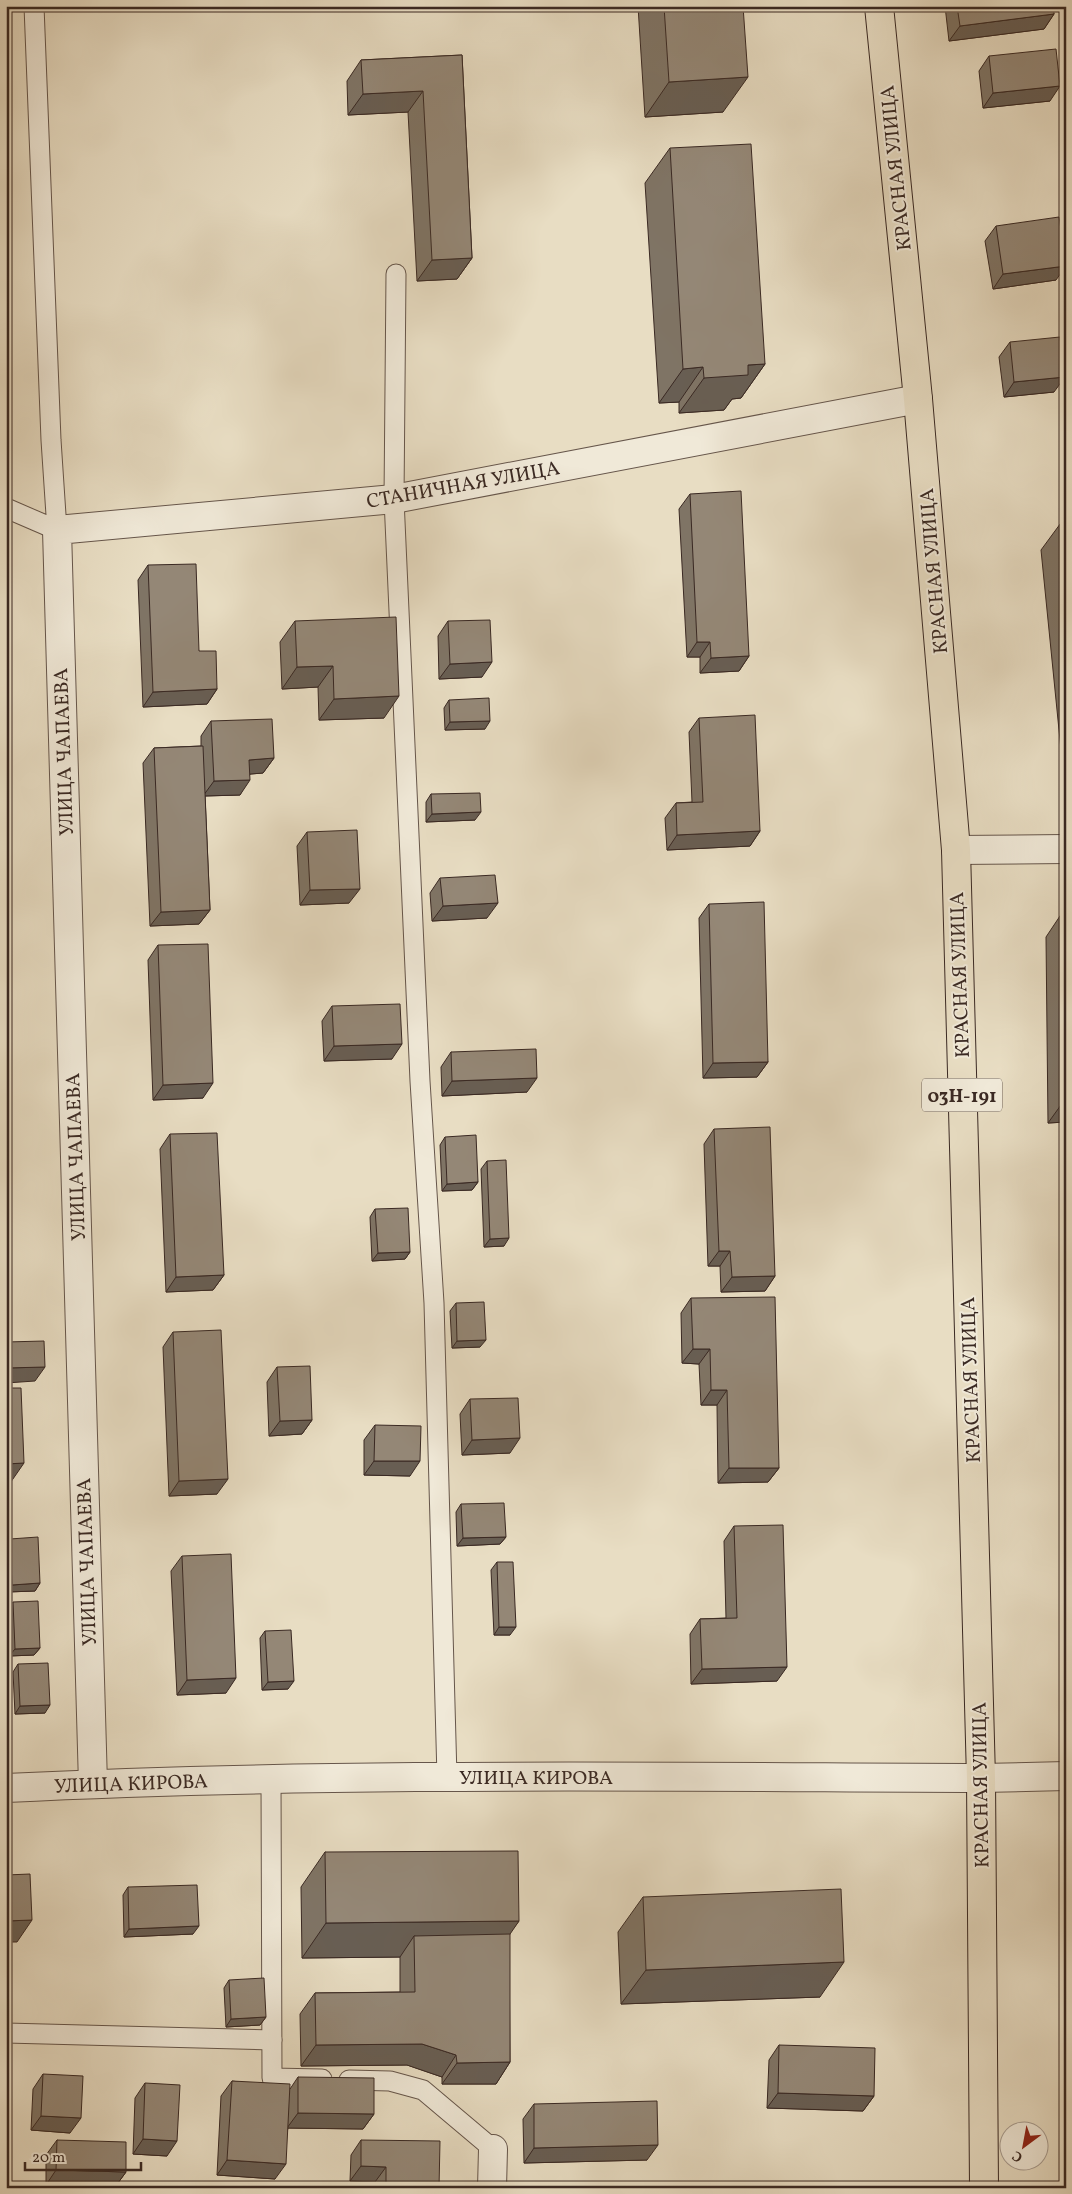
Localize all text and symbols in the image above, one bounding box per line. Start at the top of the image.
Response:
street label: КРАСНАЯ УЛИЦА [874,84,920,252]
street label: СТАНИЧНАЯ УЛИЦА [364,455,562,517]
street label: КРАСНАЯ УЛИЦА [914,487,956,655]
street label: УЛИЦА ЧАПАЕВА [48,667,82,836]
street label: КРАСНАЯ УЛИЦА [944,891,978,1058]
street label: УЛИЦА ЧАПАЕВА [60,1072,94,1241]
road number: 03Н-191 [922,1078,1002,1112]
street label: КРАСНАЯ УЛИЦА [955,1296,989,1463]
street label: УЛИЦА ЧАПАЕВА [71,1477,105,1646]
street label: КРАСНАЯ УЛИЦА [967,1702,997,1868]
street label: УЛИЦА КИРОВА [459,1765,613,1793]
street label: УЛИЦА КИРОВА [54,1768,209,1802]
north arrow [1000,2122,1050,2172]
scale bar [25,2139,141,2171]
text: С [1009,2145,1027,2166]
text: 20 m [32,2148,65,2169]

